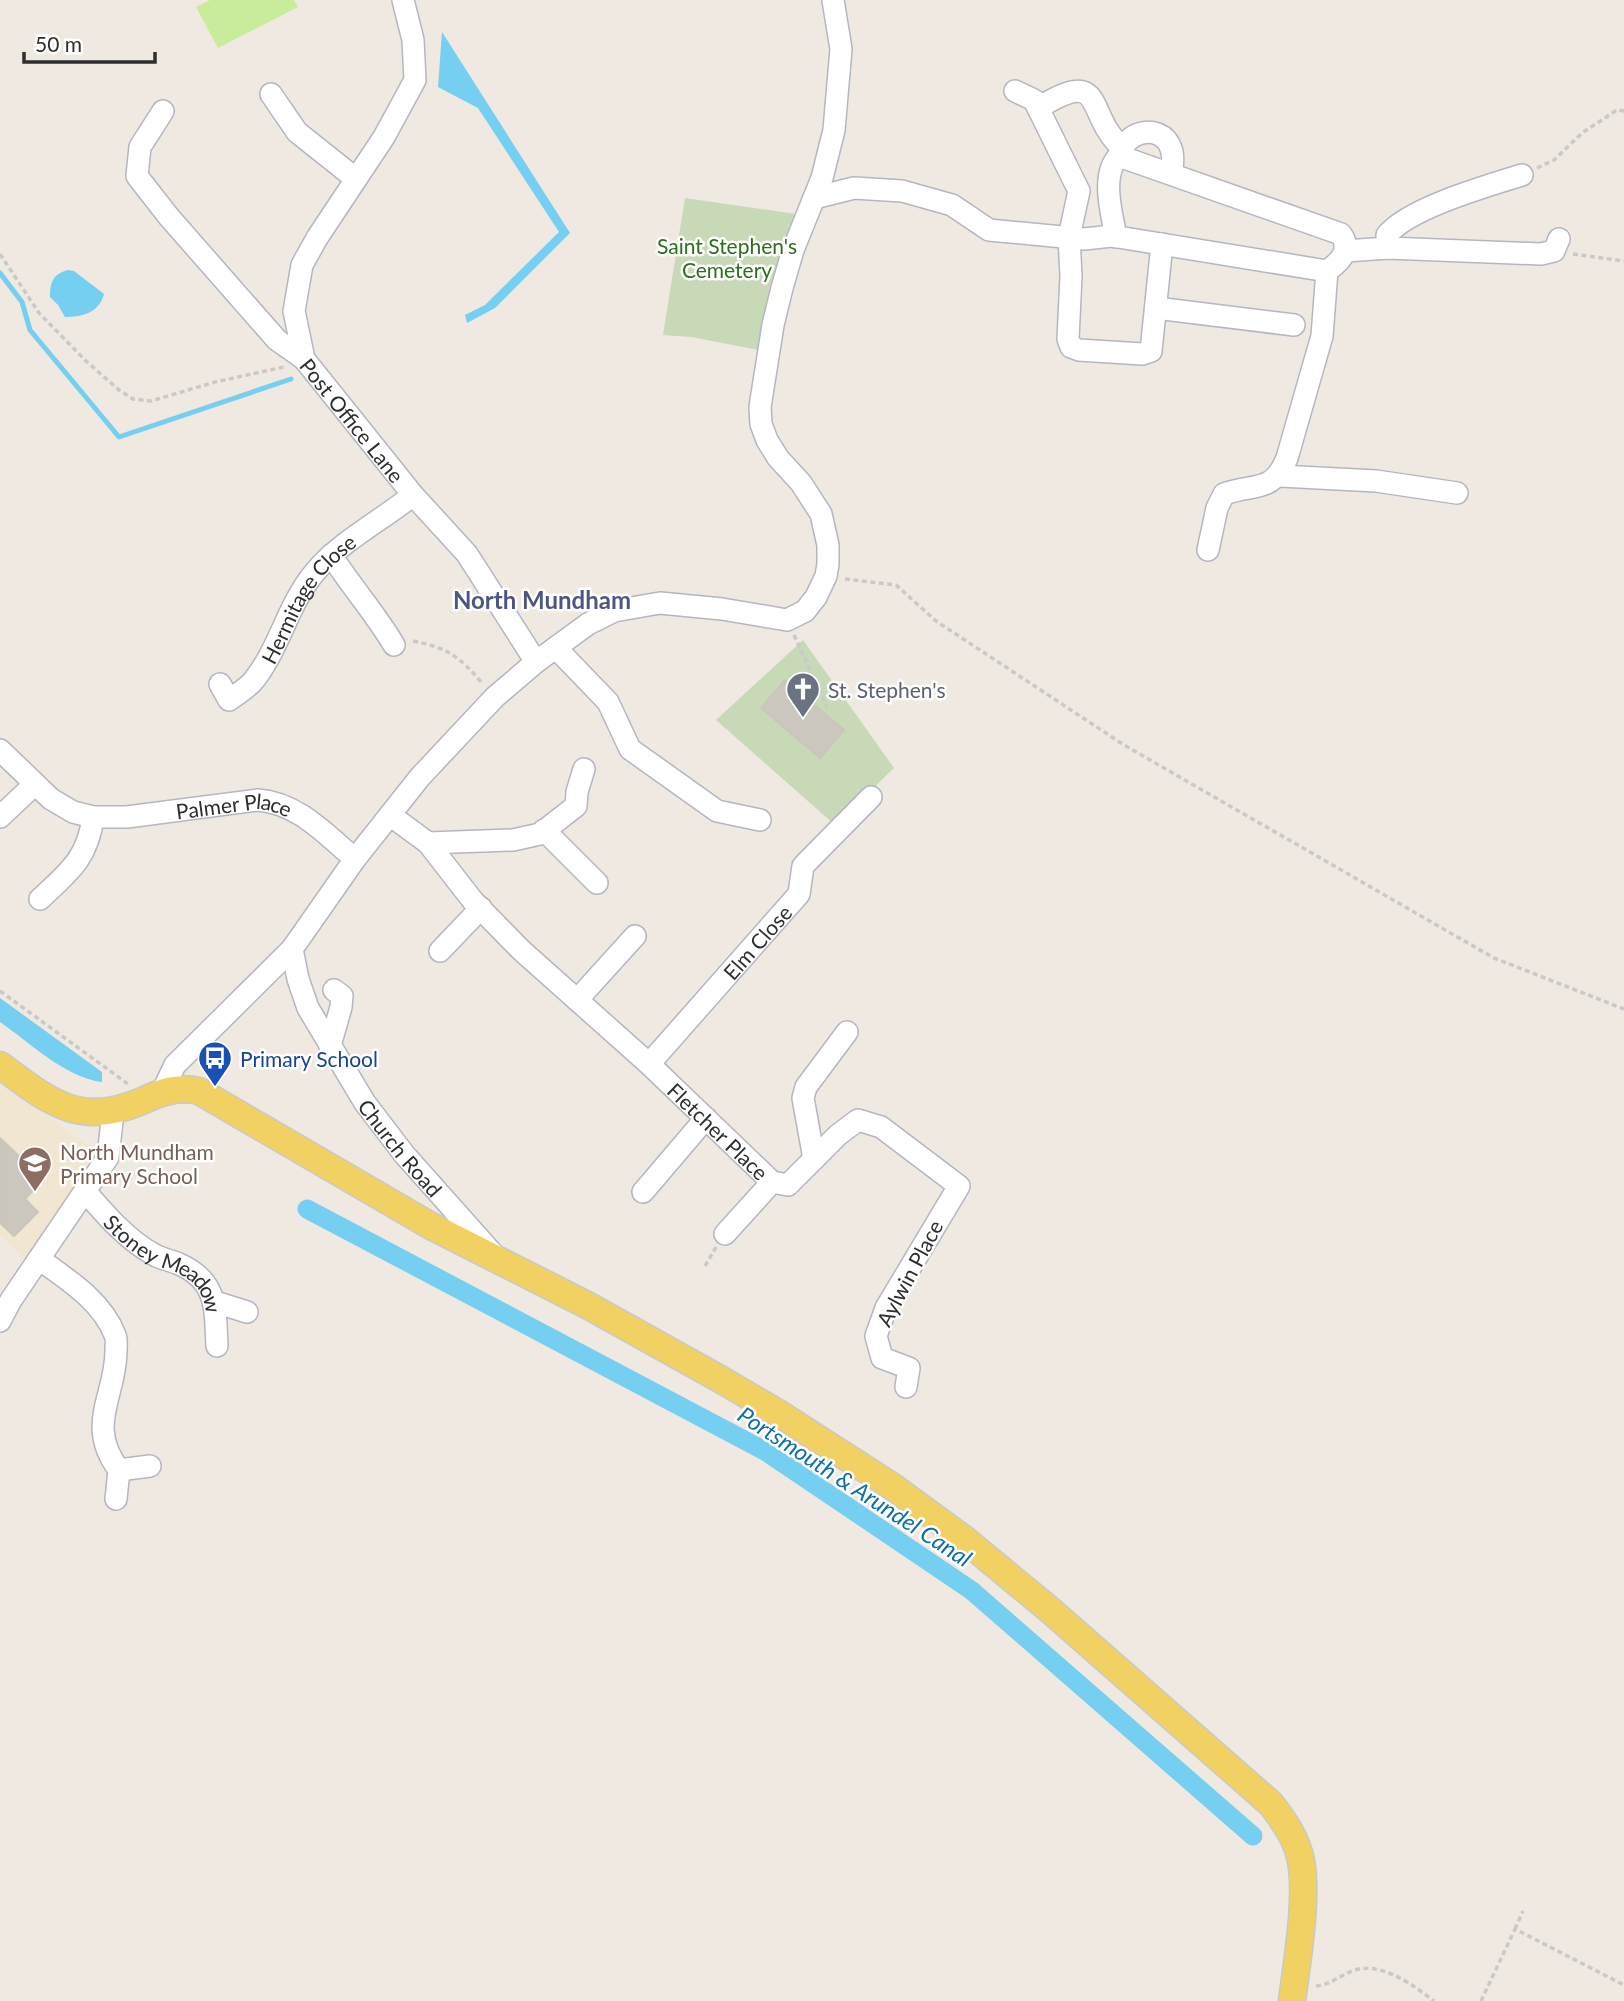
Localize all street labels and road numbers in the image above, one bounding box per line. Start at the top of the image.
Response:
street label: Post Office Lane [296,353,410,487]
street label: Hermitage Close [255,528,360,668]
street label: Palmer Place [174,787,296,823]
street label: Elm Close [717,899,796,984]
street label: Fletcher Place [663,1077,774,1185]
street label: Church Road [354,1094,448,1201]
street label: Stoney Meadow [99,1209,228,1315]
street label: Aylwin Place [871,1216,947,1330]

